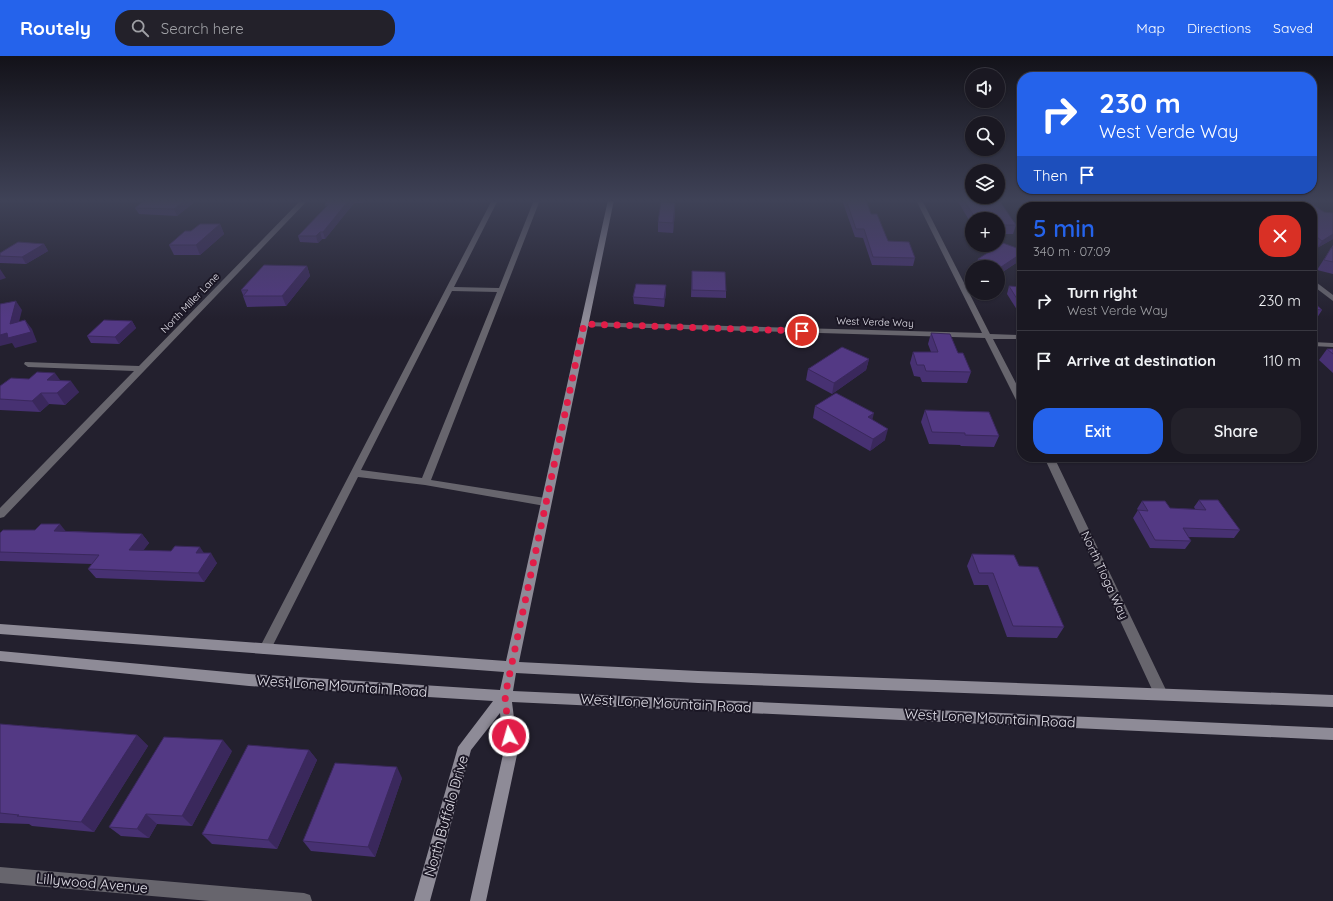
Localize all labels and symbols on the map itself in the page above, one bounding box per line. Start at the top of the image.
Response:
street label: North Miller Lane [158,270,222,336]
pin [785,314,819,348]
street label: West Verde Way [836,314,914,330]
street label: North Tioga Way [1078,529,1132,621]
street label: West Lone Mountain Road [256,671,428,701]
street label: West Lone Mountain Road [580,690,752,716]
street label: West Lone Mountain Road [904,705,1076,731]
position arrow [488,715,530,757]
street label: North Buffalo Drive [420,753,472,879]
street label: Lillywood Avenue [35,869,149,897]

